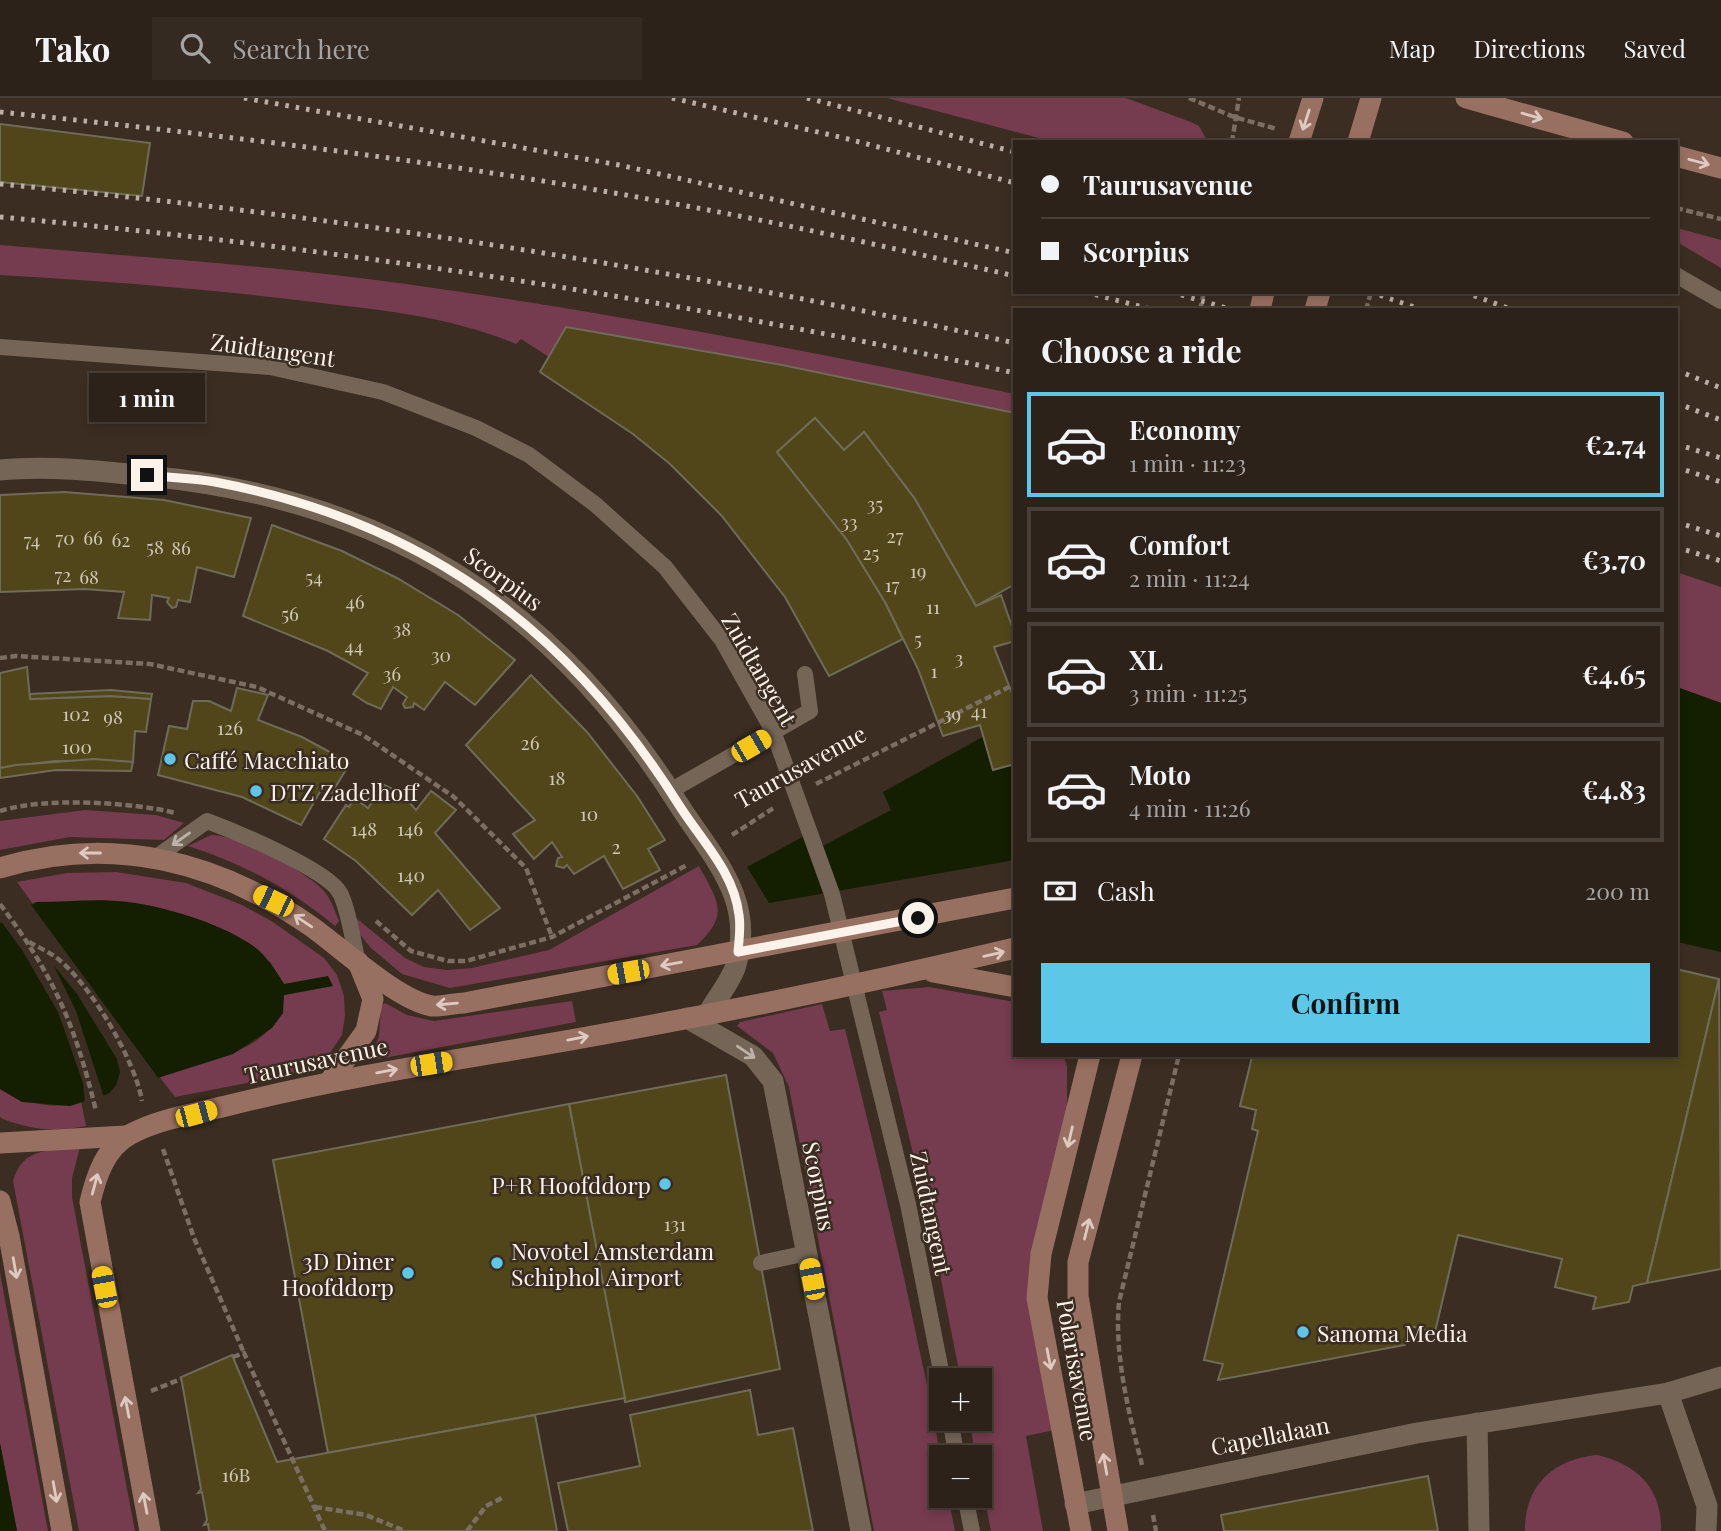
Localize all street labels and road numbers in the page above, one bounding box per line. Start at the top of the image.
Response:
street label: Zuidtangent [209,325,338,373]
street label: Scorpius [458,539,550,617]
street label: Zuidtangent [715,607,805,732]
street label: Taurusavenue [729,717,871,815]
street label: Taurusavenue [242,1030,390,1090]
street label: Scorpius [796,1139,844,1233]
street label: Zuidtangent [904,1148,960,1278]
street label: Polarisavenue [1050,1297,1106,1443]
street label: Capellalaan [1208,1408,1332,1462]

